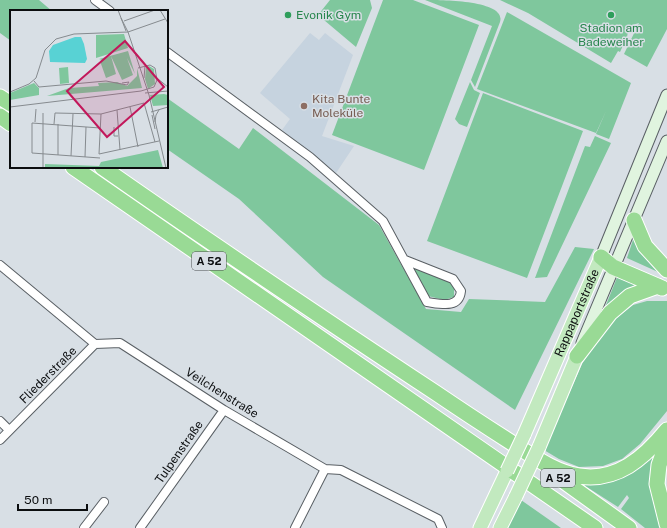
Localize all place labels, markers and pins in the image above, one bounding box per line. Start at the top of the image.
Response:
place label: Evonik Gym [296,8,361,22]
marker: Evonik Gym [283,10,293,20]
marker: Stadion am Badeweiher [606,10,616,20]
place label: Stadion am Badeweiher [578,21,644,49]
place label: Kita Bunte Moleküle [312,92,371,120]
marker: Kita Bunte Moleküle [299,101,309,111]

